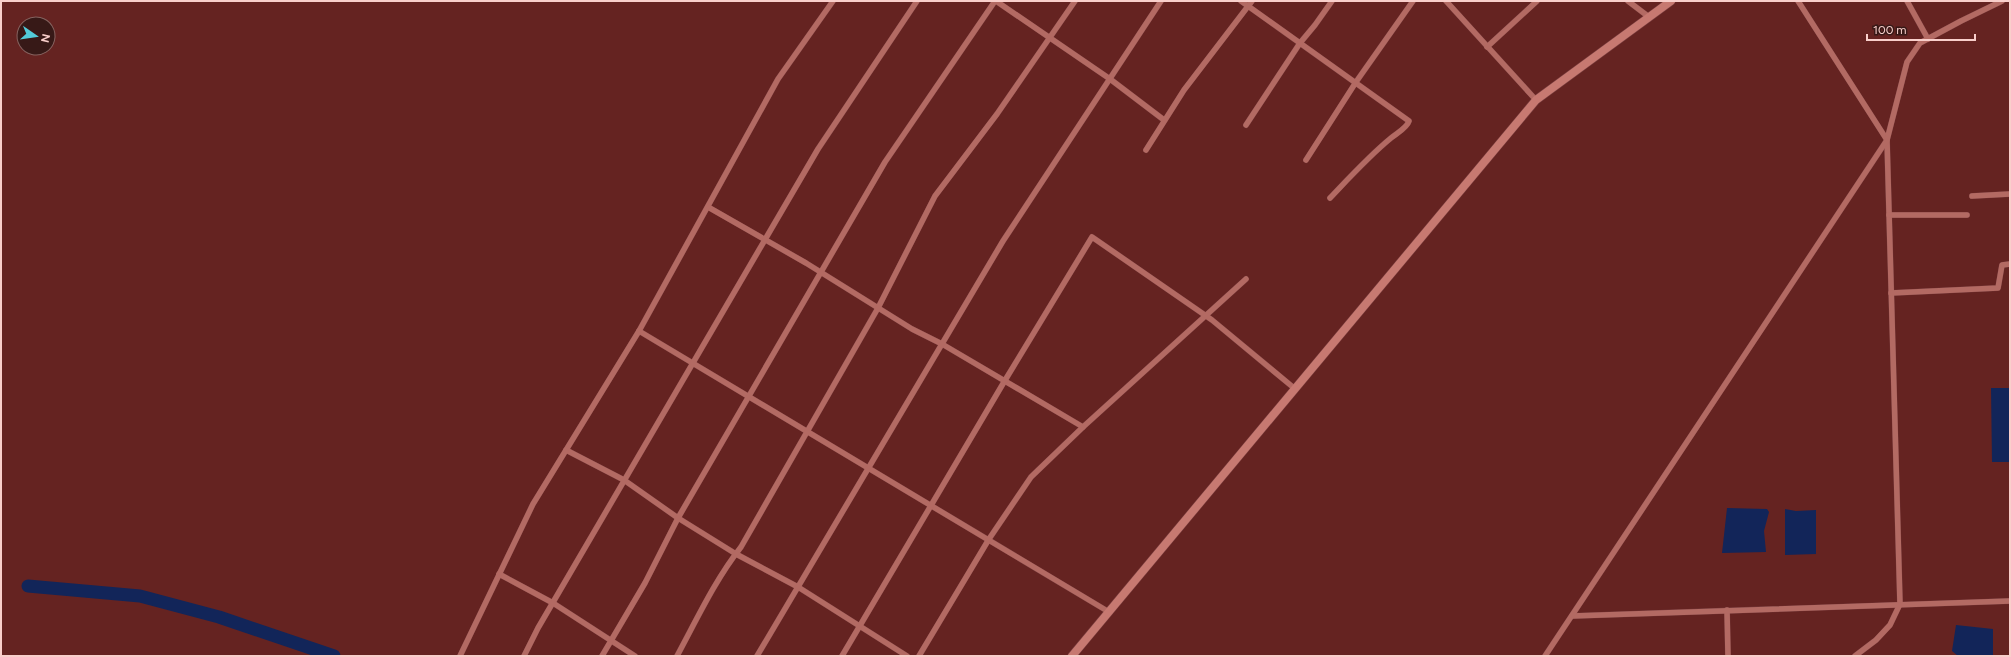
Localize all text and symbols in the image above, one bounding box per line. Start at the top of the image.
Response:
north arrow [16,16,56,56]
scale bar [1867,16,1975,42]
text: 100 m [1873,23,1907,37]
text: N [38,33,53,44]

